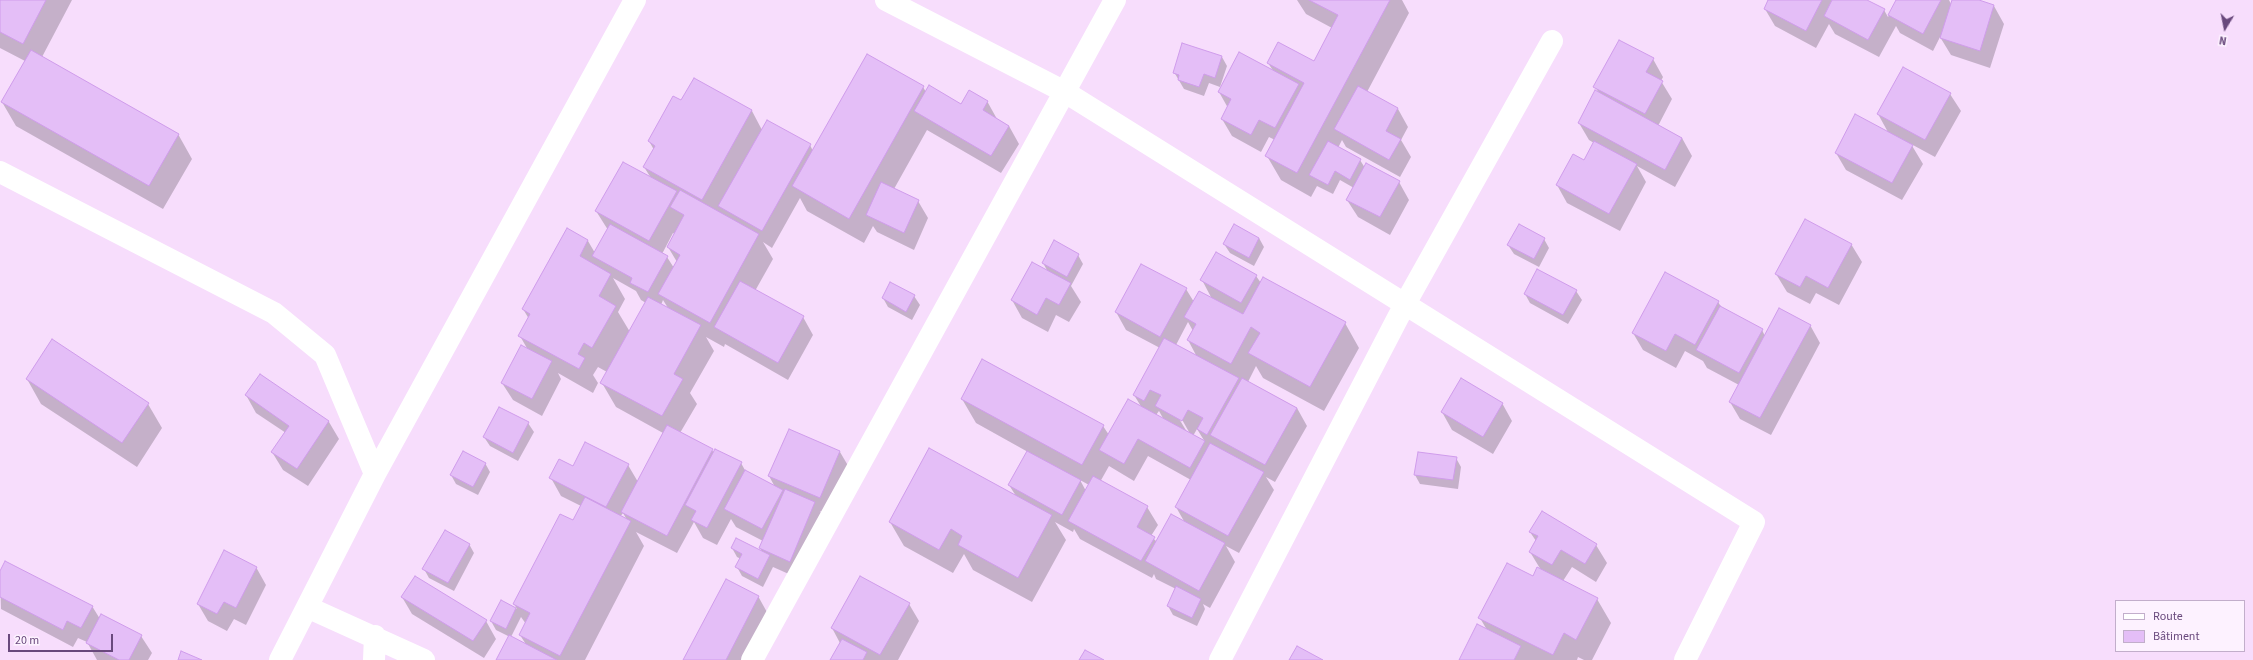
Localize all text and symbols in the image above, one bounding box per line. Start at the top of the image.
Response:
north arrow [2205,8,2245,48]
text: N [2218,32,2228,48]
legend [2115,600,2245,652]
text: Route [2153,608,2183,625]
scale bar [10,626,115,652]
text: Bâtiment [2153,628,2199,645]
text: 20 m [15,632,39,649]

